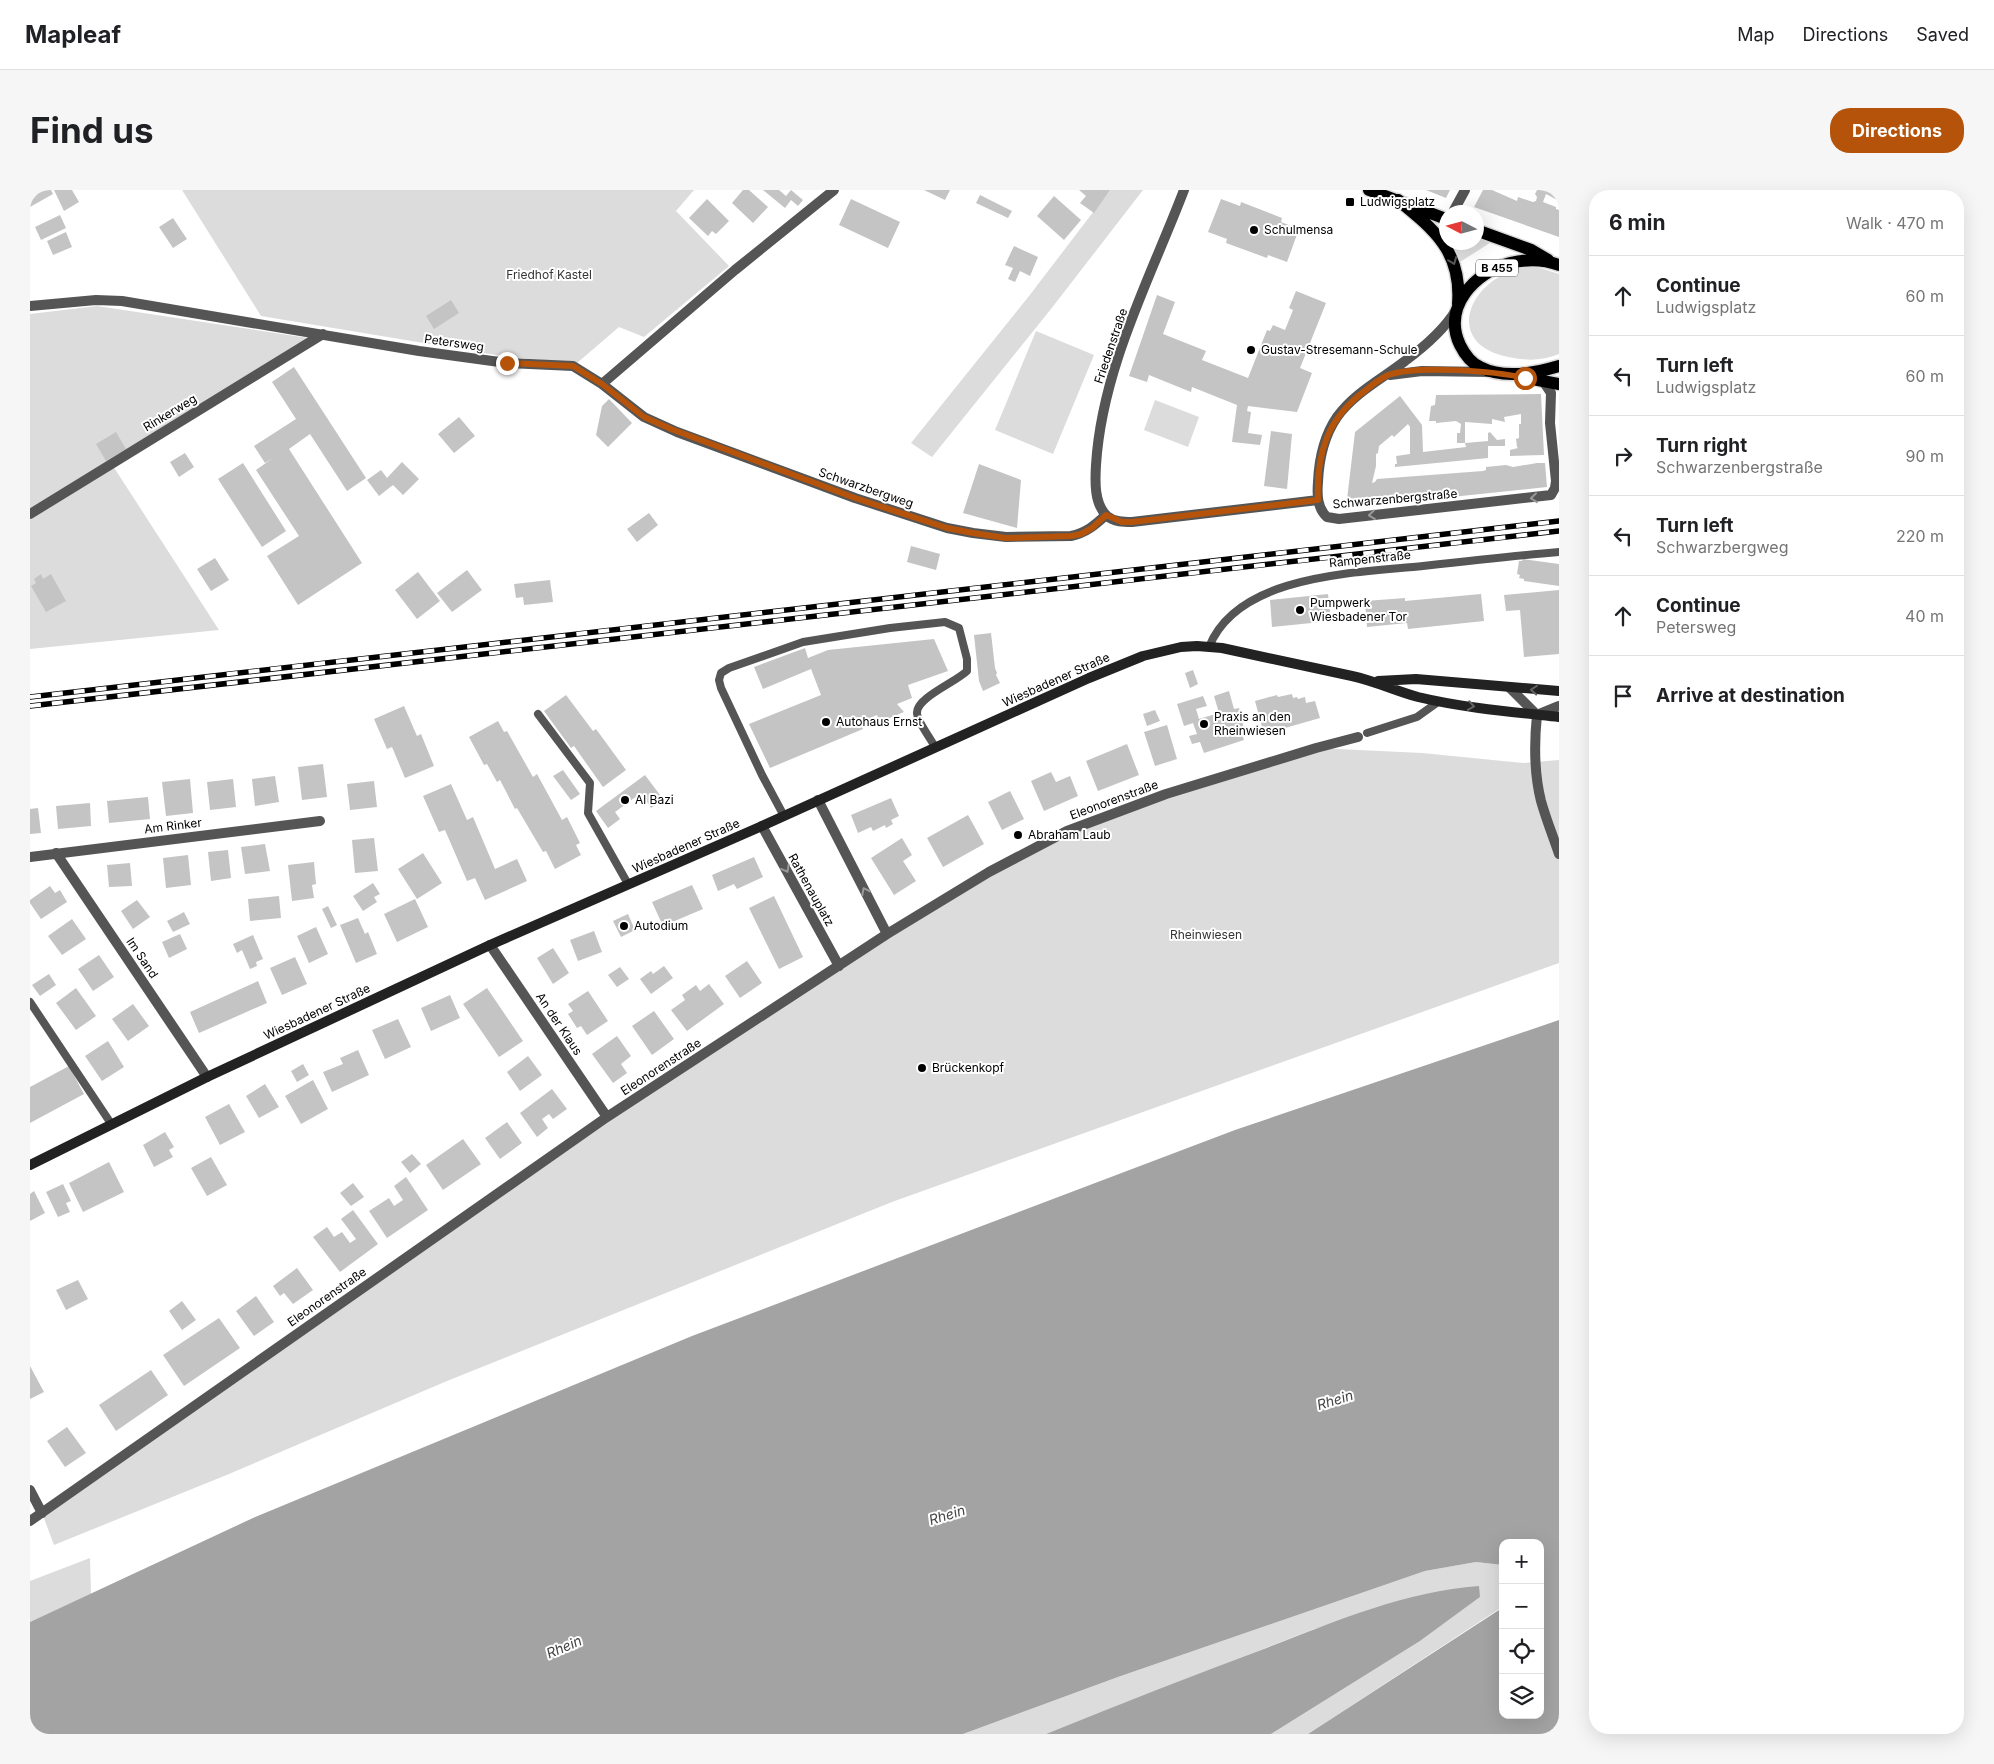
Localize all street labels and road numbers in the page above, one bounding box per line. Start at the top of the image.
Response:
road number: B 455 [1476,260,1518,276]
street label: Friedenstraße [1091,306,1130,385]
street label: Petersweg [423,331,485,354]
street label: Rinkerweg [140,391,199,434]
street label: Schwarzbergweg [817,464,916,511]
street label: Schwarzenbergstraße [1332,486,1458,511]
street label: Rampenstraße [1328,547,1412,570]
street label: Wiesbadener Straße [1000,649,1112,710]
street label: Eleonorenstraße [1068,777,1160,822]
street label: Am Rinker [143,814,203,836]
street label: Wiesbadener Straße [630,815,742,876]
street label: Rathenauplatz [785,851,838,929]
street label: Im Sand [123,934,161,981]
street label: Wiesbadener Straße [261,980,372,1043]
street label: An der Klaus [533,990,586,1058]
street label: Eleonorenstraße [618,1035,704,1098]
street label: Eleonorenstraße [284,1264,369,1329]

